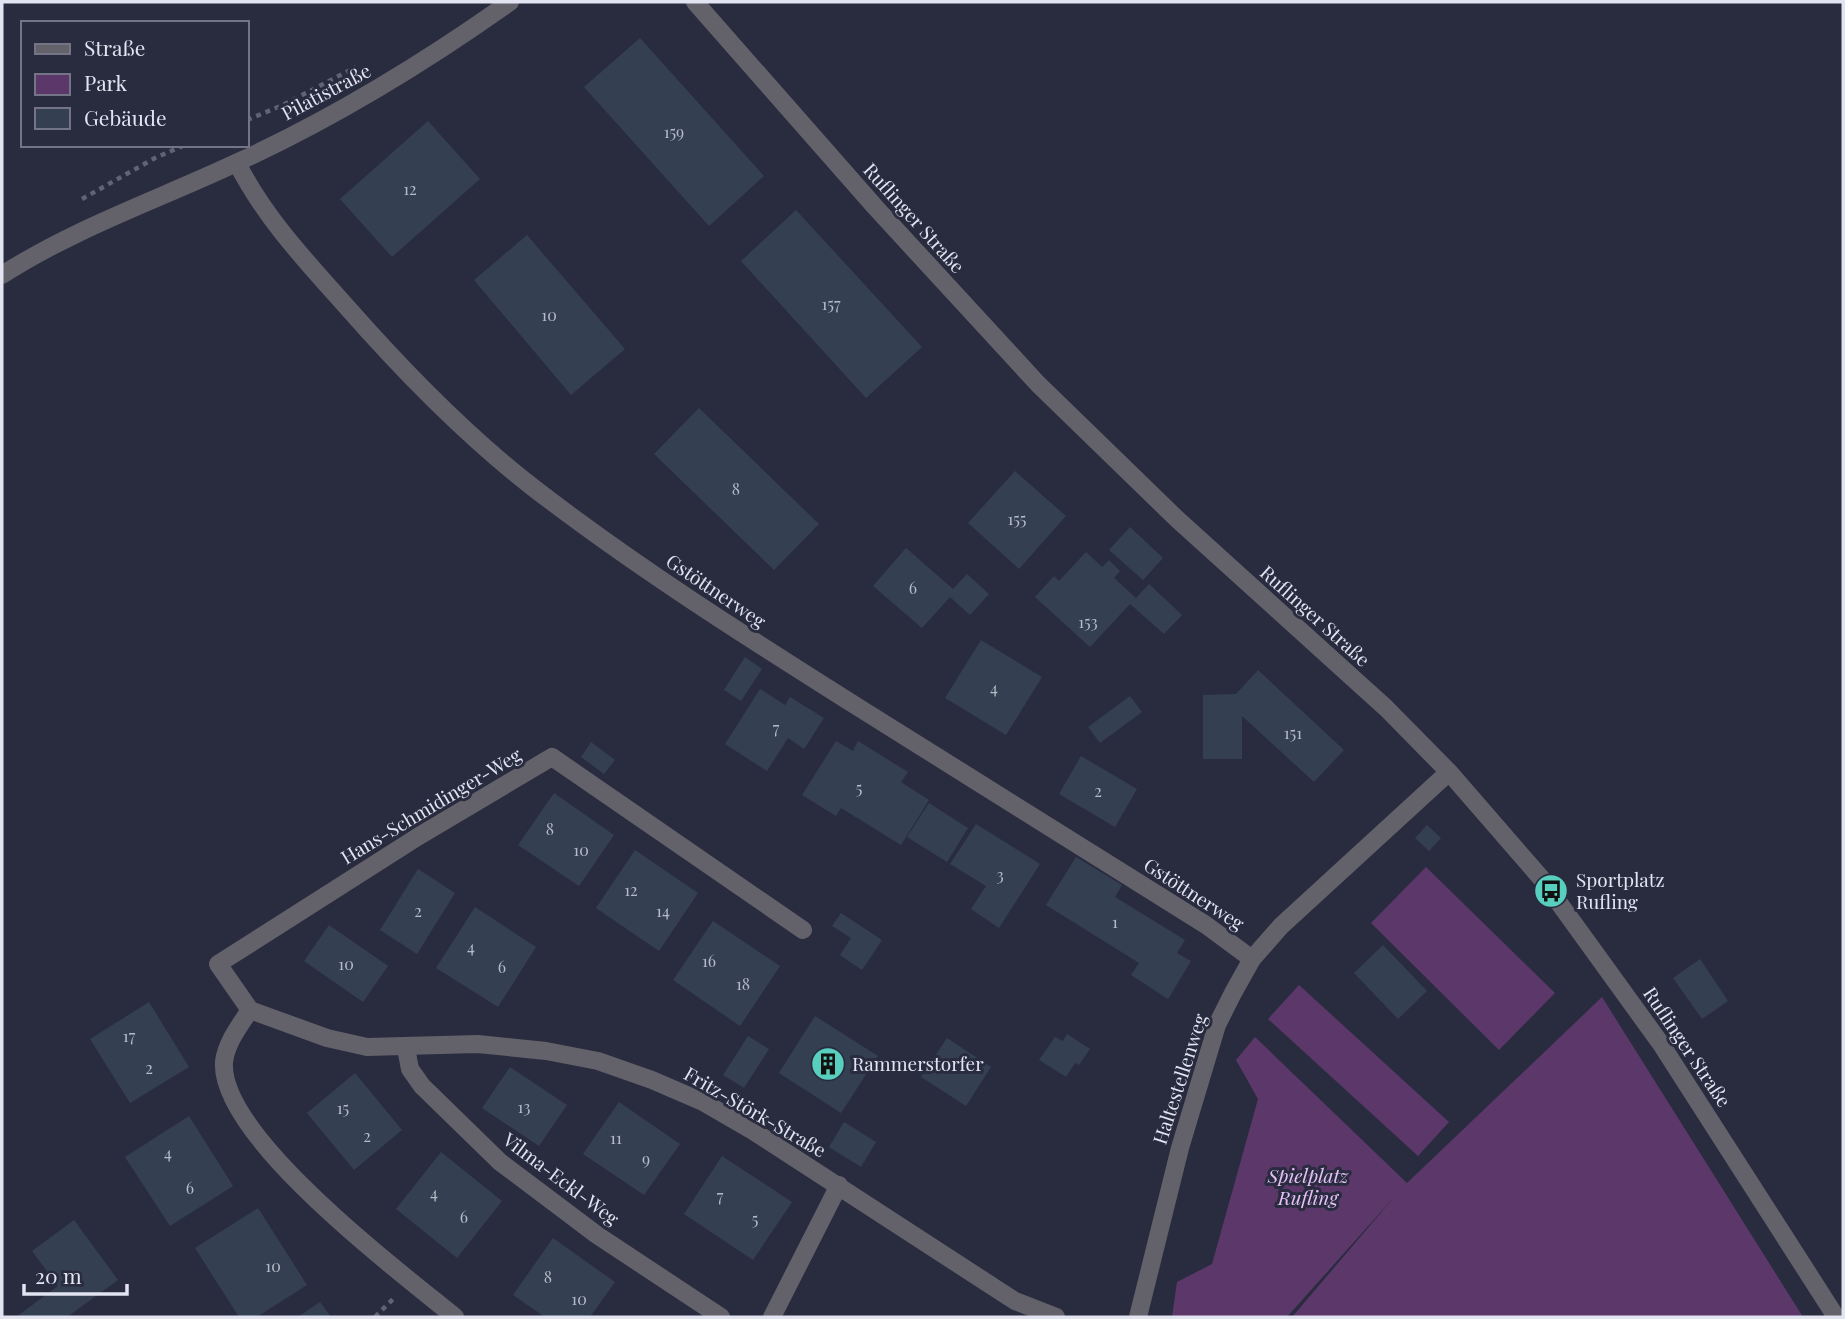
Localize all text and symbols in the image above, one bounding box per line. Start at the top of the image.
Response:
legend [21,21,248,147]
text: Straße [84,33,145,61]
street label: Pilatistraße [276,57,375,126]
text: Park [84,68,128,96]
text: Gebäude [84,103,167,131]
house number: 159 [664,121,684,142]
street label: Ruflinger Straße [858,157,971,278]
house number: 12 [403,178,417,199]
house number: 157 [822,293,841,314]
house number: 10 [541,304,557,325]
house number: 8 [732,478,740,499]
house number: 155 [1007,508,1027,529]
street label: Gstöttnerweg [662,547,772,633]
street label: Ruflinger Straße [1255,559,1376,672]
house number: 6 [909,577,917,598]
house number: 153 [1078,611,1098,632]
house number: 4 [990,677,998,698]
house number: 7 [773,717,780,738]
house number: 151 [1284,722,1302,743]
street label: Hans-Schmidinger-Weg [335,741,526,869]
house number: 5 [856,777,862,798]
house number: 2 [1094,780,1102,801]
house number: 8 [546,818,554,839]
house number: 10 [573,839,589,860]
street label: Gstöttnerweg [1139,851,1250,935]
house number: 3 [996,864,1004,885]
place label: Sportplatz Rufling [1576,866,1665,914]
bus stop icon: Sportplatz Rufling [1532,872,1570,910]
house number: 12 [624,879,638,900]
house number: 2 [414,900,422,921]
house number: 14 [656,900,670,921]
house number: 1 [1112,911,1118,932]
house number: 4 [467,936,475,957]
house number: 16 [702,950,716,971]
house number: 10 [338,953,354,974]
house number: 6 [498,956,506,977]
house number: 18 [736,973,750,994]
street label: Ruflinger Straße [1638,981,1738,1112]
street label: Haltestellenweg [1146,1010,1212,1147]
house number: 17 [123,1025,136,1046]
building icon: Rammerstorfer [809,1045,847,1083]
place label: Rammerstorfer [852,1050,984,1076]
house number: 2 [145,1057,153,1078]
street label: Fritz-Störk-Straße [680,1060,831,1162]
house number: 13 [518,1096,530,1117]
house number: 15 [337,1097,349,1118]
house number: 2 [363,1125,371,1146]
street label: Vilma-Eckl-Weg [497,1125,625,1230]
house number: 11 [610,1127,622,1148]
house number: 4 [164,1142,172,1163]
house number: 9 [642,1148,650,1169]
park label: Spielplatz Rufling [1267,1162,1350,1210]
house number: 6 [186,1177,194,1198]
house number: 4 [430,1182,438,1203]
house number: 7 [717,1185,724,1206]
house number: 6 [460,1206,468,1227]
house number: 5 [752,1208,758,1229]
scale bar [24,1252,128,1296]
house number: 10 [265,1255,281,1276]
text: 20 m [35,1261,82,1289]
house number: 8 [544,1266,552,1287]
house number: 10 [571,1288,587,1309]

